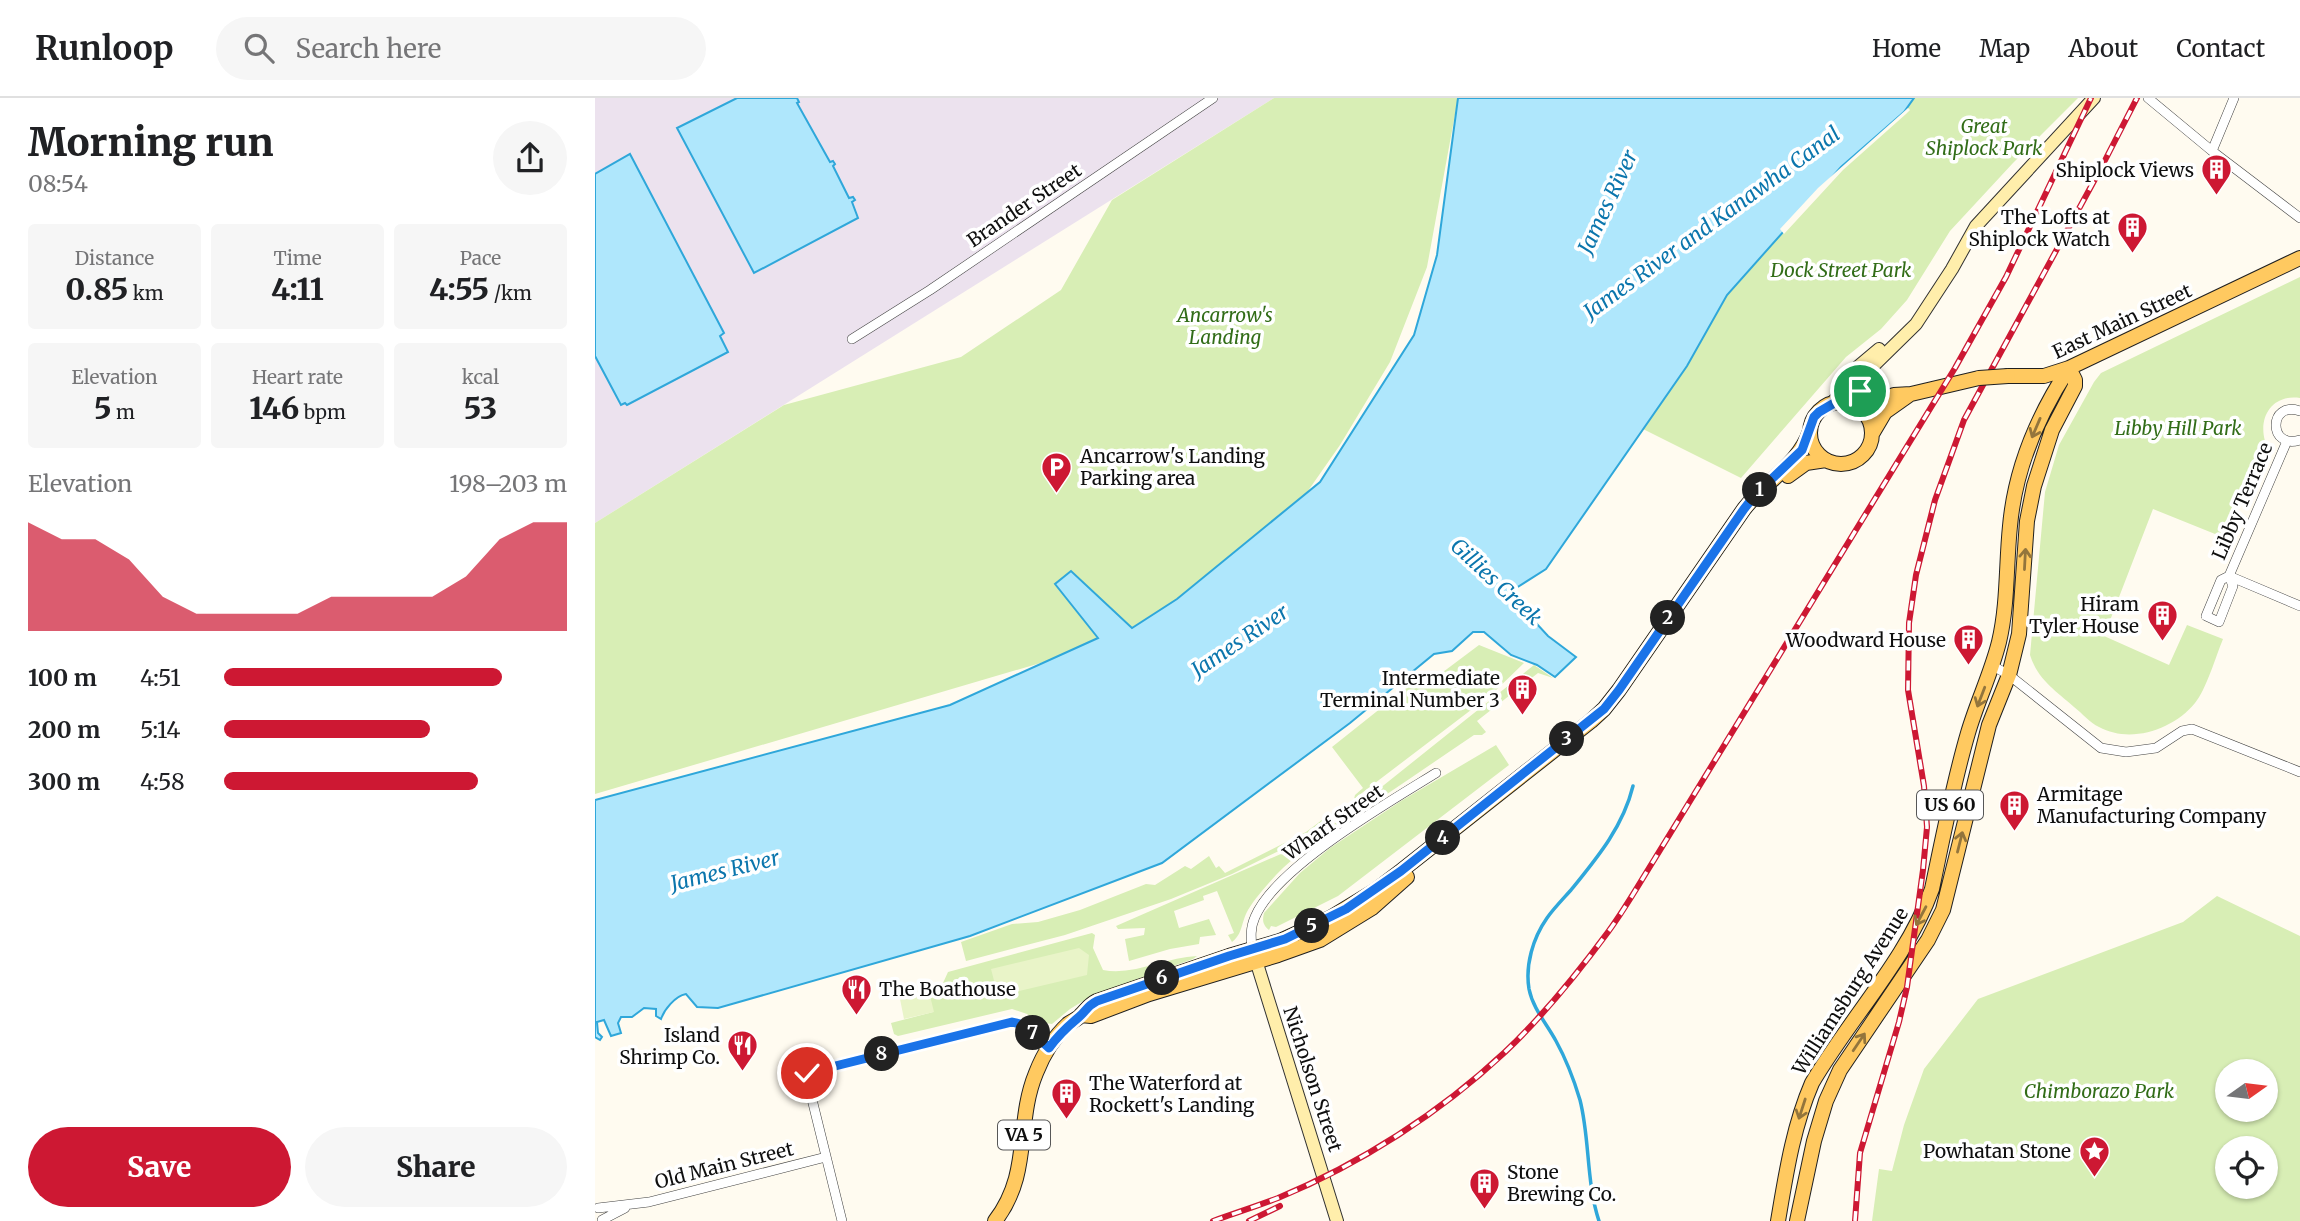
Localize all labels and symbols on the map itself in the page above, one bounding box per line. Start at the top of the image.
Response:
park label: Great Shiplock Park [1926,114,2043,160]
water label: James River and Kanawha Canal [1577,120,1845,326]
water label: James River [1571,145,1644,260]
building icon: Shiplock Views [2200,153,2234,197]
street label: Brander Street [962,158,1086,252]
place label: Shiplock Views [2055,158,2194,182]
place label: The Lofts at Shiplock Watch [1968,205,2111,251]
building icon: The Lofts at Shiplock Watch [2116,211,2150,255]
park label: Dock Street Park [1770,258,1912,282]
street label: East Main Street [2049,278,2196,364]
park label: Ancarrow's Landing [1175,303,1273,349]
pin [1830,361,1890,421]
park label: Libby Hill Park [2114,416,2242,440]
one-way arrow [2029,417,2042,438]
street label: Libby Terrace [2207,439,2277,563]
place label: Ancarrow's Landing Parking area [1079,444,1265,490]
parking icon: Ancarrow's Landing Parking area [1040,450,1074,494]
pin: 1 [1743,472,1777,508]
water label: Gillies Creek [1445,532,1548,631]
one-way arrow [2019,549,2032,571]
place label: Hiram Tyler House [2029,592,2139,638]
water label: James River [1184,598,1294,684]
building icon: Hiram Tyler House [2145,598,2179,642]
pin: 2 [1651,601,1685,636]
building icon: Woodward House [1952,623,1986,667]
place label: Woodward House [1785,628,1946,652]
place label: Intermediate Terminal Number 3 [1320,666,1500,712]
building icon: Intermediate Terminal Number 3 [1506,672,1540,716]
one-way arrow [1974,685,1986,707]
pin: 3 [1549,722,1585,756]
street label: Wharf Street [1278,778,1388,866]
place label: Armitage Manufacturing Company [2036,782,2266,828]
building icon: Armitage Manufacturing Company [1997,788,2031,832]
road number: US 60 [1917,790,1983,820]
pin: 4 [1425,820,1461,856]
one-way arrow [1954,831,1967,854]
water label: James River [666,844,783,898]
street label: Williamsburg Avenue [1786,903,1913,1080]
one-way arrow [1913,905,1927,925]
pin: 5 [1295,908,1329,944]
pin: 6 [1145,960,1179,996]
restaurant icon: The Boathouse [839,972,873,1016]
place label: The Boathouse [879,977,1016,1001]
street label: Nicholson Street [1278,1003,1348,1155]
pin: 7 [1015,1016,1051,1051]
place label: Island Shrimp Co. [619,1023,720,1069]
restaurant icon: Island Shrimp Co. [726,1029,760,1073]
one-way arrow [1852,1033,1866,1053]
pin: 8 [865,1037,899,1072]
pin [777,1043,837,1103]
north arrow [2215,1059,2279,1122]
place label: The Waterford at Rockett's Landing [1089,1071,1255,1117]
building icon: The Waterford at Rockett's Landing [1049,1077,1083,1121]
park label: Chimborazo Park [2024,1079,2175,1103]
one-way arrow [1795,1097,1807,1119]
road number: VA 5 [998,1120,1050,1150]
place icon: Powhatan Stone [2077,1134,2111,1178]
street label: Old Main Street [652,1136,796,1194]
place label: Powhatan Stone [1923,1139,2071,1163]
place label: Stone Brewing Co. [1507,1160,1616,1206]
building icon: Stone Brewing Co. [1467,1166,1501,1210]

